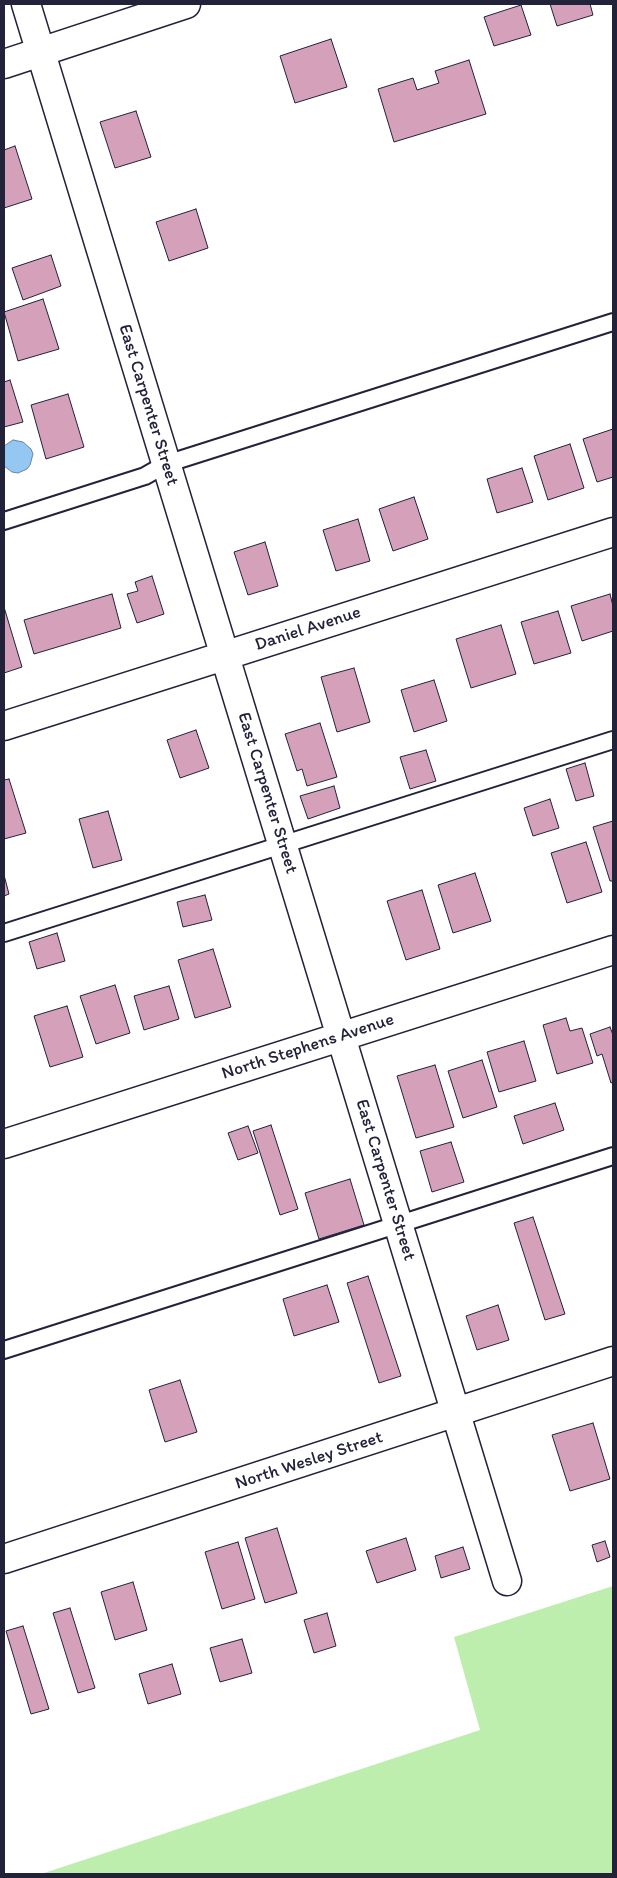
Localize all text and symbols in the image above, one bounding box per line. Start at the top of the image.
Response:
street label: East Carpenter Street [113,322,183,488]
street label: Daniel Avenue [252,602,364,656]
street label: East Carpenter Street [232,710,302,876]
street label: North Stephens Avenue [219,1009,397,1085]
street label: East Carpenter Street [350,1097,420,1263]
street label: North Wesley Street [232,1427,386,1495]

